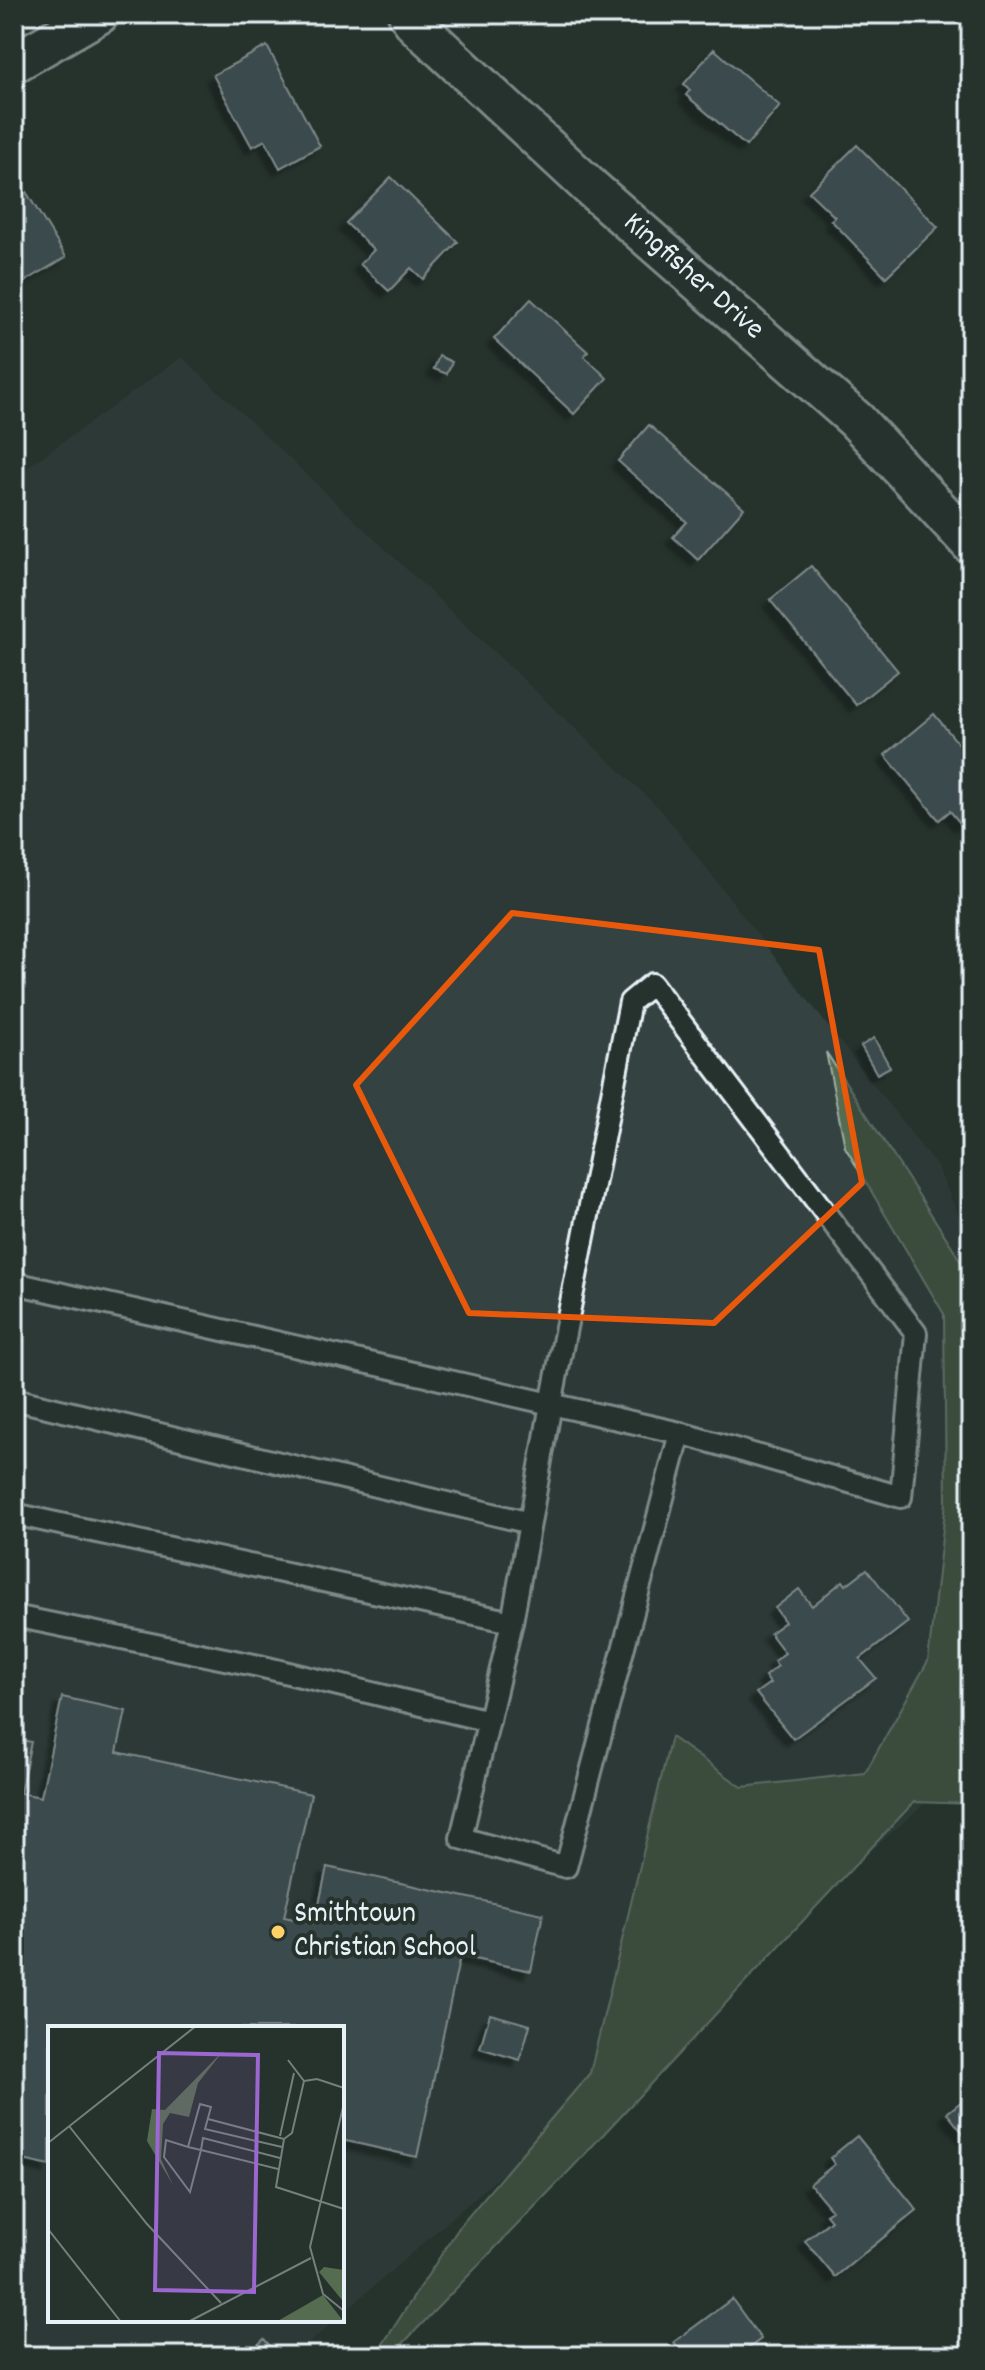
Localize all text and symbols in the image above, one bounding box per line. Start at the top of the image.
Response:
street label: Kingfisher Drive [613,203,773,351]
place label: Smithtown Christian School [294,1894,476,1971]
marker: Smithtown Christian School [269,1923,287,1941]
inset map [48,2026,344,2322]

